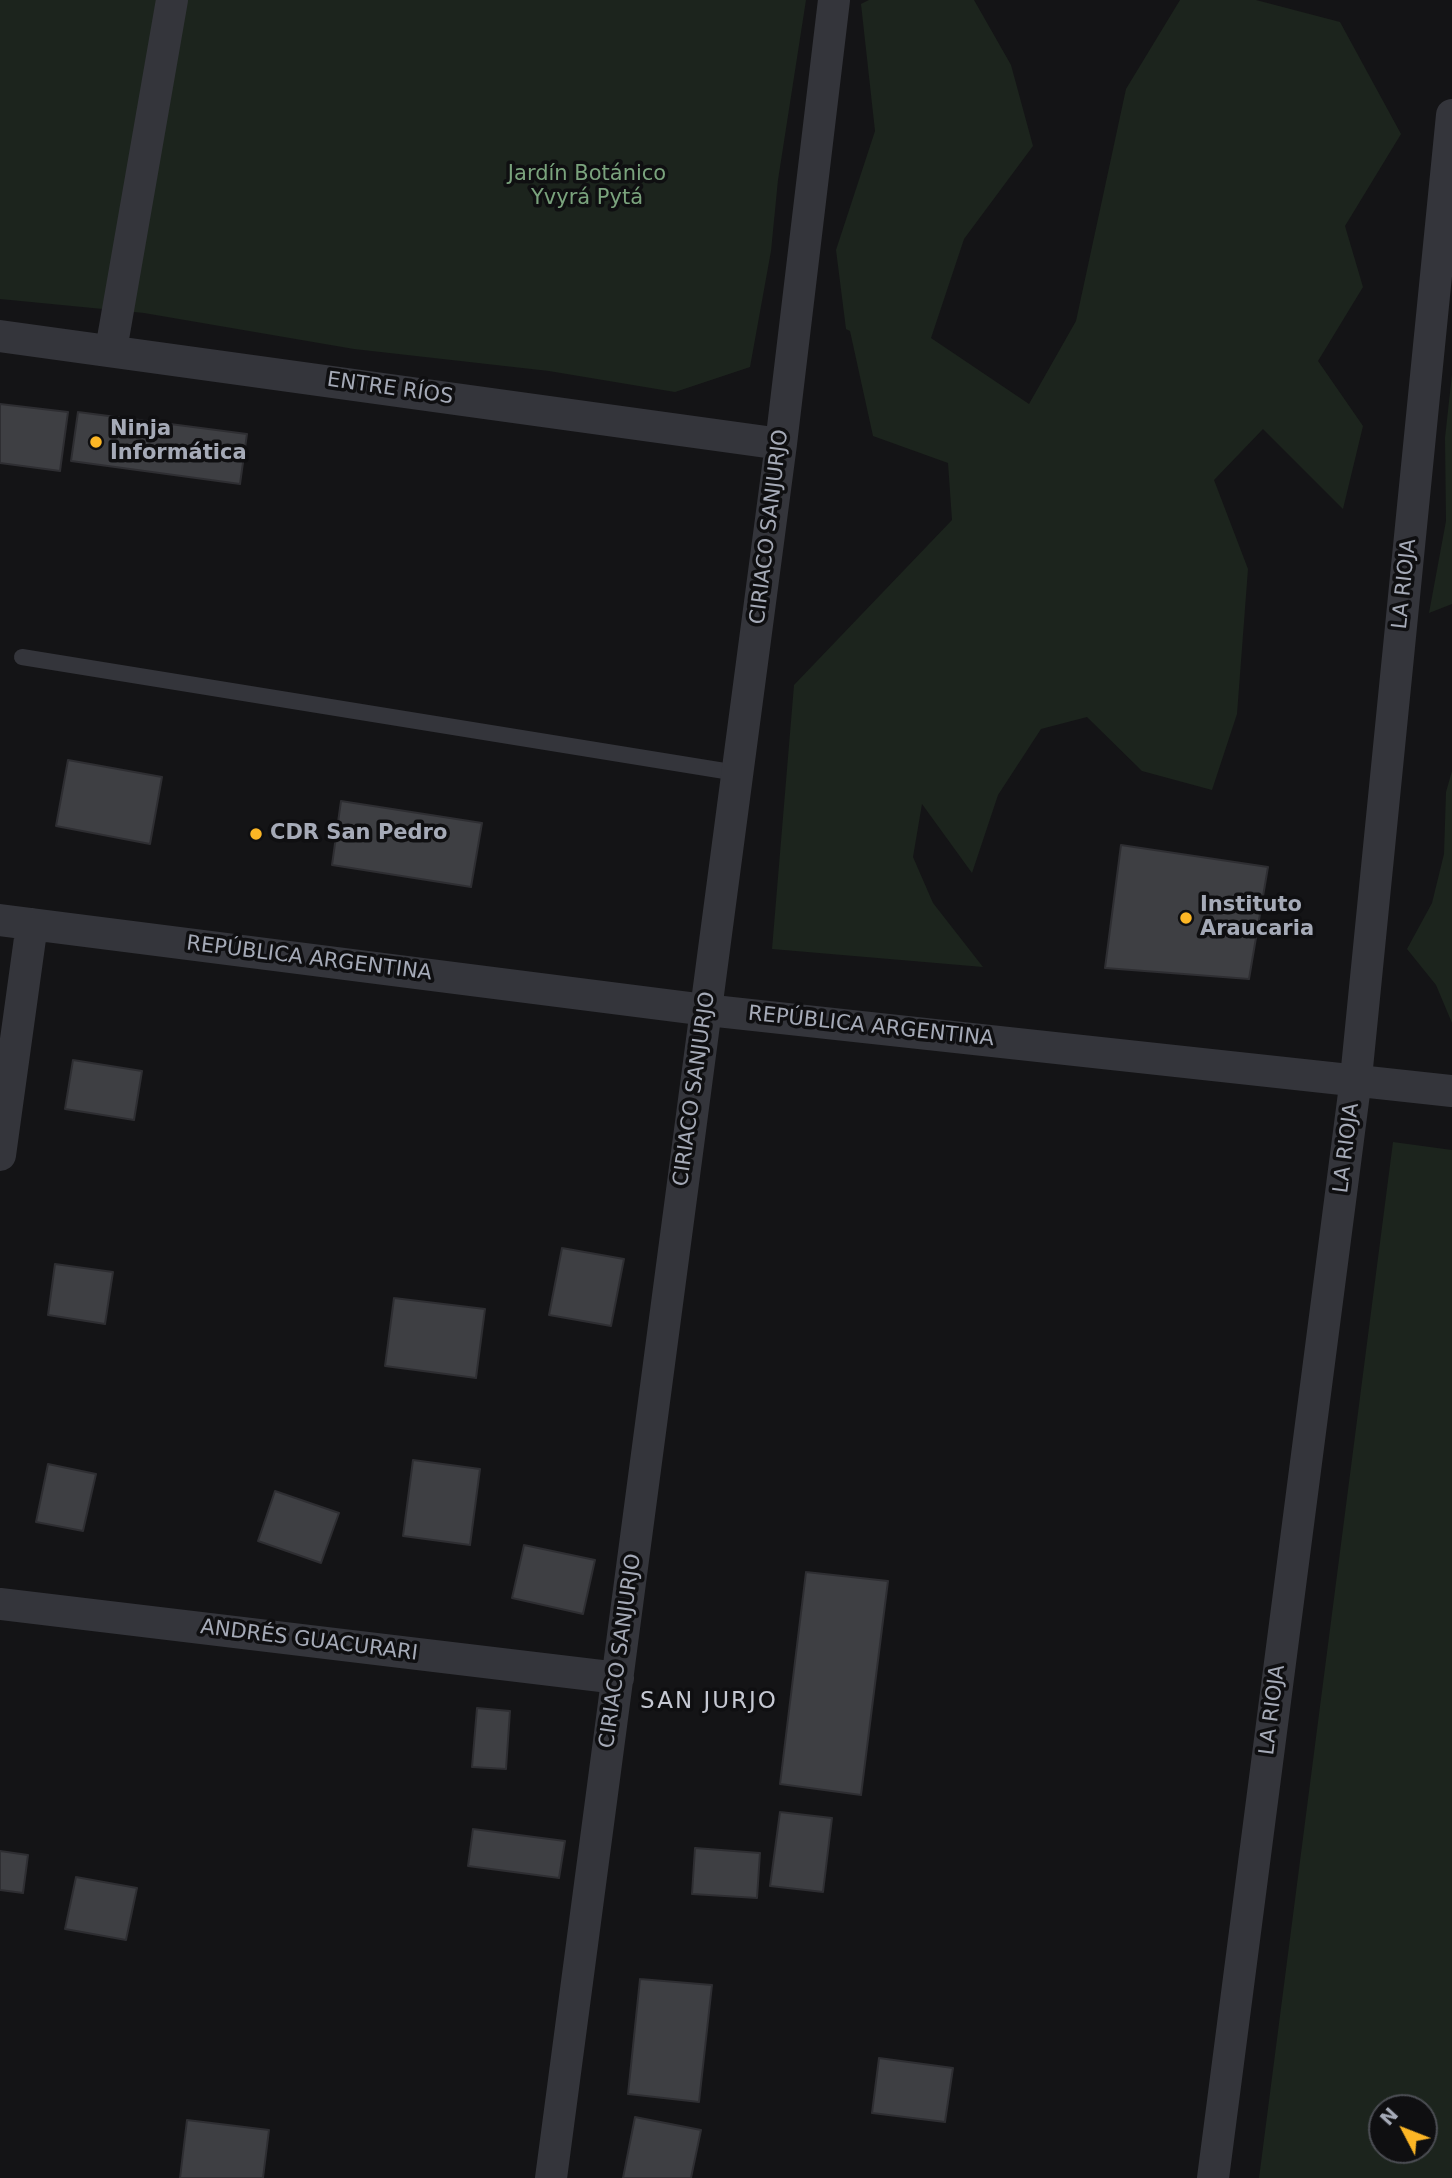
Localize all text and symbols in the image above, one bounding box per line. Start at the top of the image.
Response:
park label: Jardín Botánico Yvyrá Pytá [508,162,666,212]
street label: ENTRE RÍOS [325,368,455,410]
place label: Ninja Informática [110,417,247,467]
street label: CIRIACO SANJURJO [746,428,794,626]
marker: Ninja Informática [88,434,104,450]
street label: LA RIOJA [1388,538,1422,630]
place label: CDR San Pedro [270,821,447,847]
marker: CDR San Pedro [248,826,264,842]
place label: Instituto Araucaria [1200,893,1314,943]
marker: Instituto Araucaria [1178,910,1194,926]
street label: REPÚBLICA ARGENTINA [185,931,433,987]
street label: CIRIACO SANJURJO [669,990,721,1188]
street label: REPÚBLICA ARGENTINA [747,1002,995,1052]
street label: LA RIOJA [1329,1101,1365,1195]
street label: CIRIACO SANJURJO [595,1552,647,1750]
street label: ANDRÉS GUACURARI [199,1615,419,1667]
street label: LA RIOJA [1255,1663,1291,1757]
district label: SAN JURJO [641,1688,777,1716]
north arrow [1368,2094,1438,2164]
text: N [1375,2103,1402,2130]

